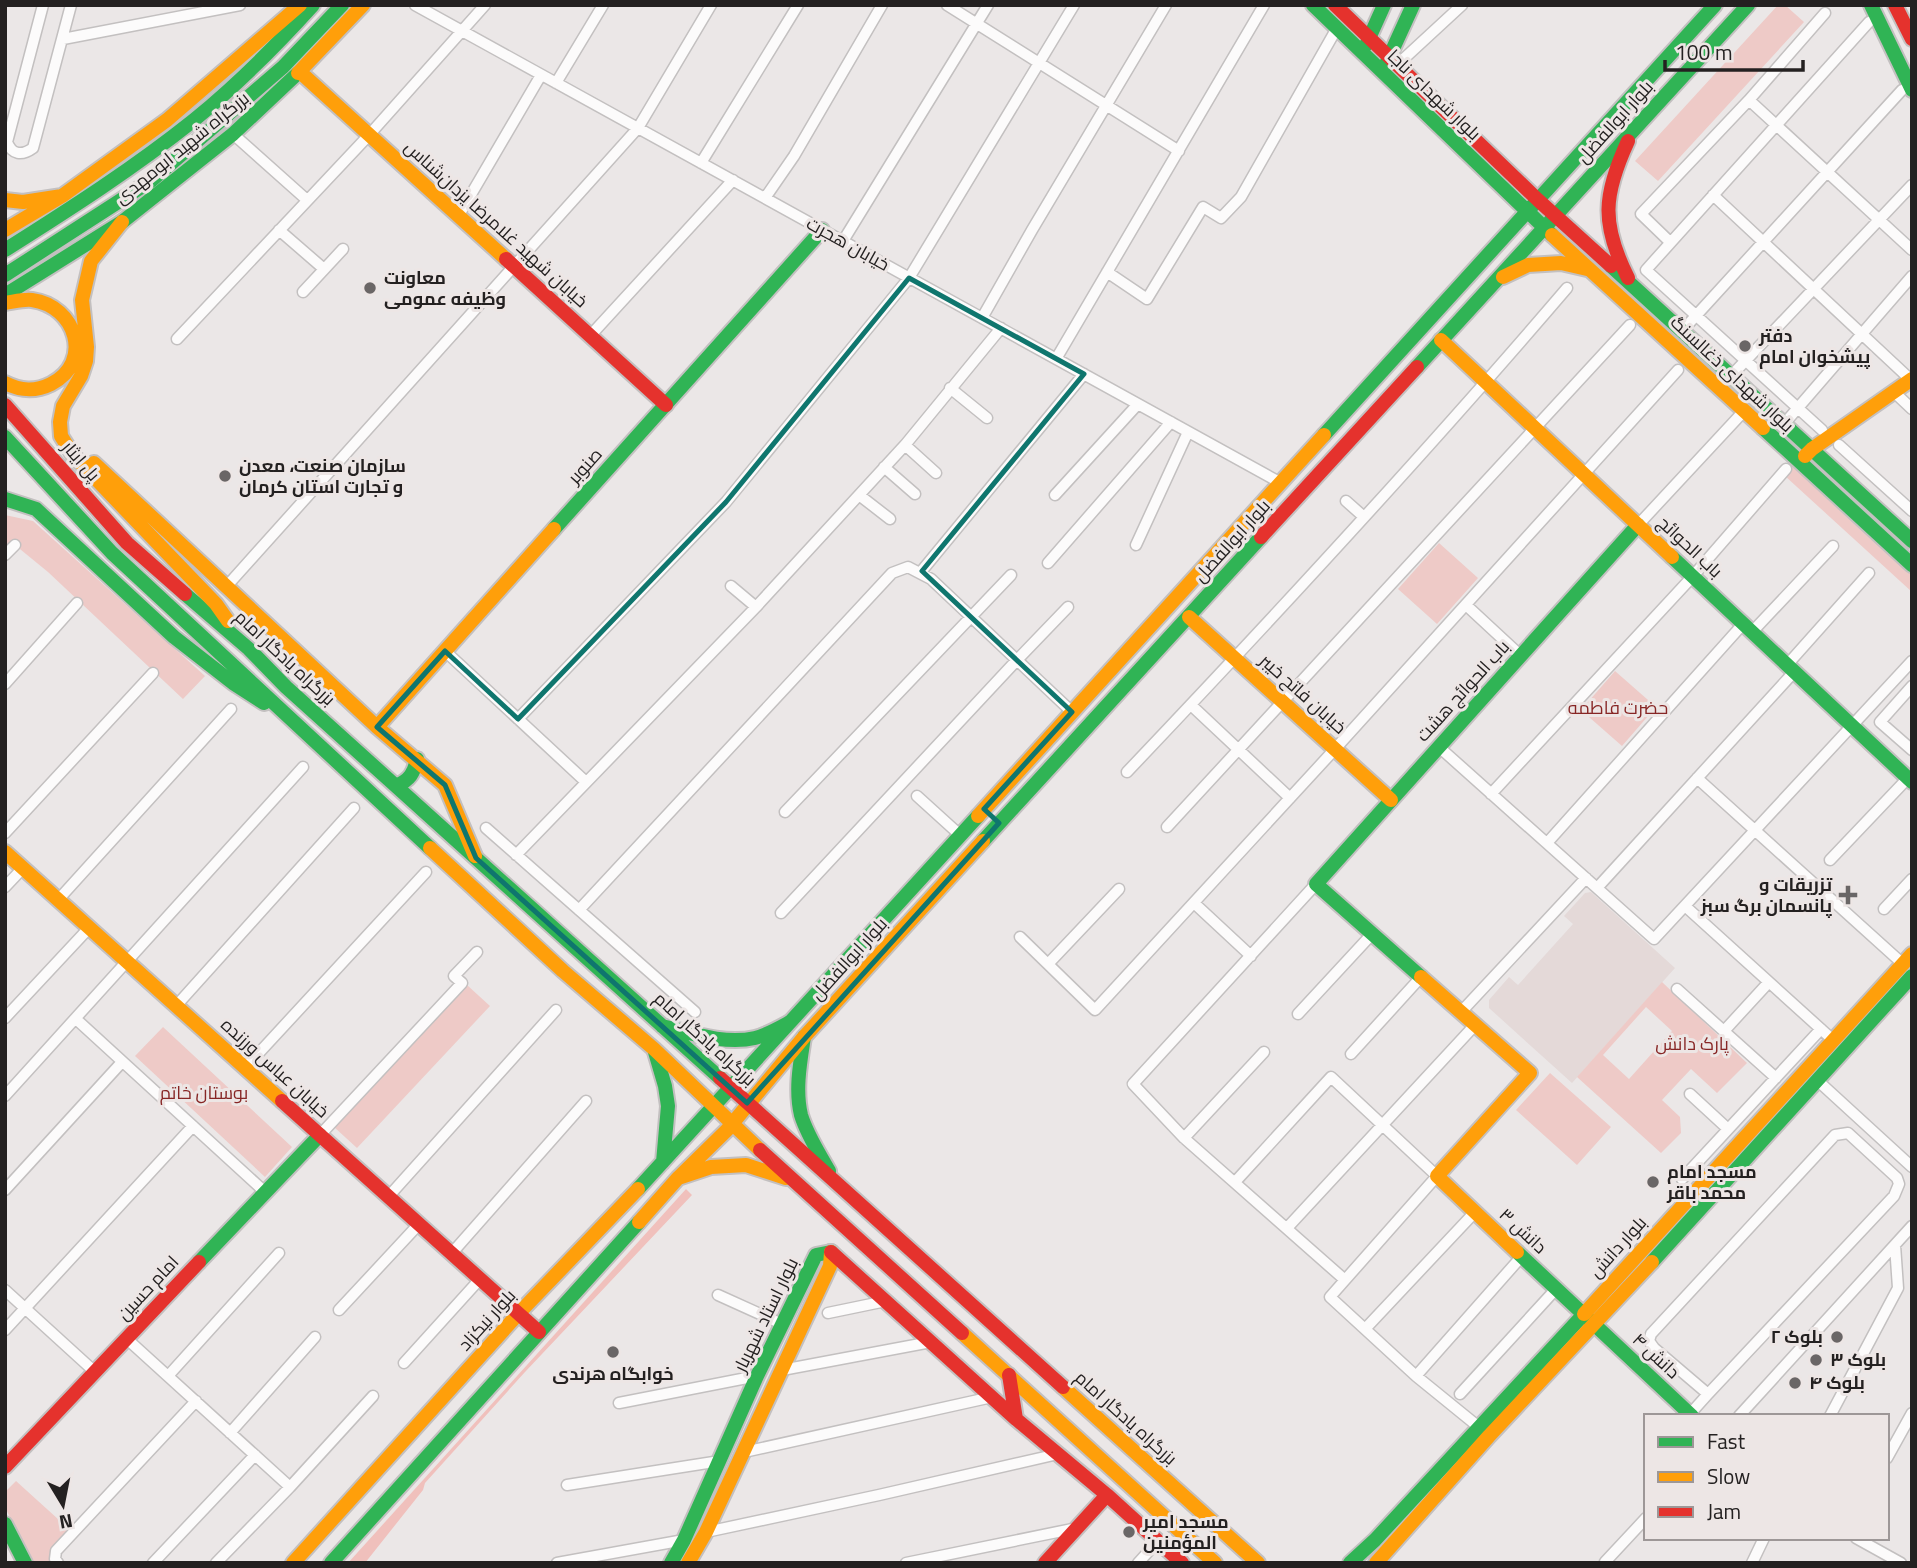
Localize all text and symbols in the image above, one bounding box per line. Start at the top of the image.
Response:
scale bar [1665,28,1803,72]
text: 100 m [1675,36,1732,68]
street label: بلوار شهدای ناجا [1381,43,1487,146]
street label: بلوار ابوالفضل [1570,74,1659,169]
street label: بزرگراه شهید ابومهدی [108,85,255,211]
street label: خیابان شهید غلامرضا یزدان‌شناس [398,134,594,314]
street label: خیابان هجرت [802,210,895,278]
place label: معاونت وظیفه عمومی [384,264,506,312]
marker: معاونت وظیفه عمومی [362,280,378,296]
street label: بلوار شهدای ذغالسنگ [1664,309,1800,438]
place label: دفتر پیشخوان امام [1758,322,1871,370]
marker: دفتر پیشخوان امام [1737,338,1753,354]
street label: پل ایثار [55,434,107,487]
street label: صنوبر [560,442,608,491]
place label: سازمان صنعت، معدن و تجارت استان کرمان [239,452,406,500]
marker: سازمان صنعت، معدن و تجارت استان کرمان [217,468,233,484]
street label: بلوار ابوالفضل [1187,493,1276,588]
street label: باب الحوائج [1652,509,1729,584]
street label: بزرگراه یادگار امام [229,604,342,712]
street label: باب الحوائج هشت [1410,634,1516,748]
street label: خیابان فاتح خیبر [1253,646,1353,740]
park label: حضرت فاطمه [1568,694,1668,721]
place label: تزریقات و پانسمان برگ سبز [1700,871,1832,919]
marker: تزریقات و پانسمان برگ سبز [1838,885,1858,905]
street label: بلوار ابوالفضل [804,911,893,1006]
street label: بزرگراه یادگار امام [648,985,763,1092]
street label: خیابان عباس ورزنده [215,1011,336,1124]
park label: پارک دانش [1655,1030,1729,1057]
park label: بوستان خاتم [160,1079,248,1106]
place label: مسجد امام محمد باقر [1666,1158,1757,1206]
marker: مسجد امام محمد باقر [1645,1174,1661,1190]
street label: دانش ۳ [1493,1201,1553,1260]
street label: بلوار دانش [1582,1210,1653,1284]
street label: امام حسین [110,1249,185,1326]
street label: بلوار استاد شهریار [726,1253,805,1377]
street label: بلوار نیکزاد [451,1283,522,1357]
place label: بلوک ۲ [1770,1323,1823,1350]
street label: دانش ۴ [1626,1326,1686,1385]
marker: بلوک ۲ [1829,1329,1845,1345]
marker: خوابگاه هرندی [605,1344,621,1360]
place label: بلوک ۳ [1830,1346,1886,1373]
marker: بلوک ۳ [1808,1352,1824,1368]
place label: خوابگاه هرندی [552,1360,674,1387]
street label: بزرگراه یادگار امام [1069,1364,1184,1471]
place label: بلوک ۴ [1809,1369,1865,1396]
marker: بلوک ۴ [1787,1375,1803,1391]
legend [1644,1414,1889,1540]
text: Fast [1707,1425,1746,1457]
text: Slow [1707,1460,1750,1492]
north arrow [28,1470,98,1540]
text: Jam [1707,1495,1741,1527]
text: N [57,1507,75,1538]
place label: مسجد امیر المؤمنین [1142,1508,1229,1556]
marker: مسجد امیر المؤمنین [1121,1524,1137,1540]

